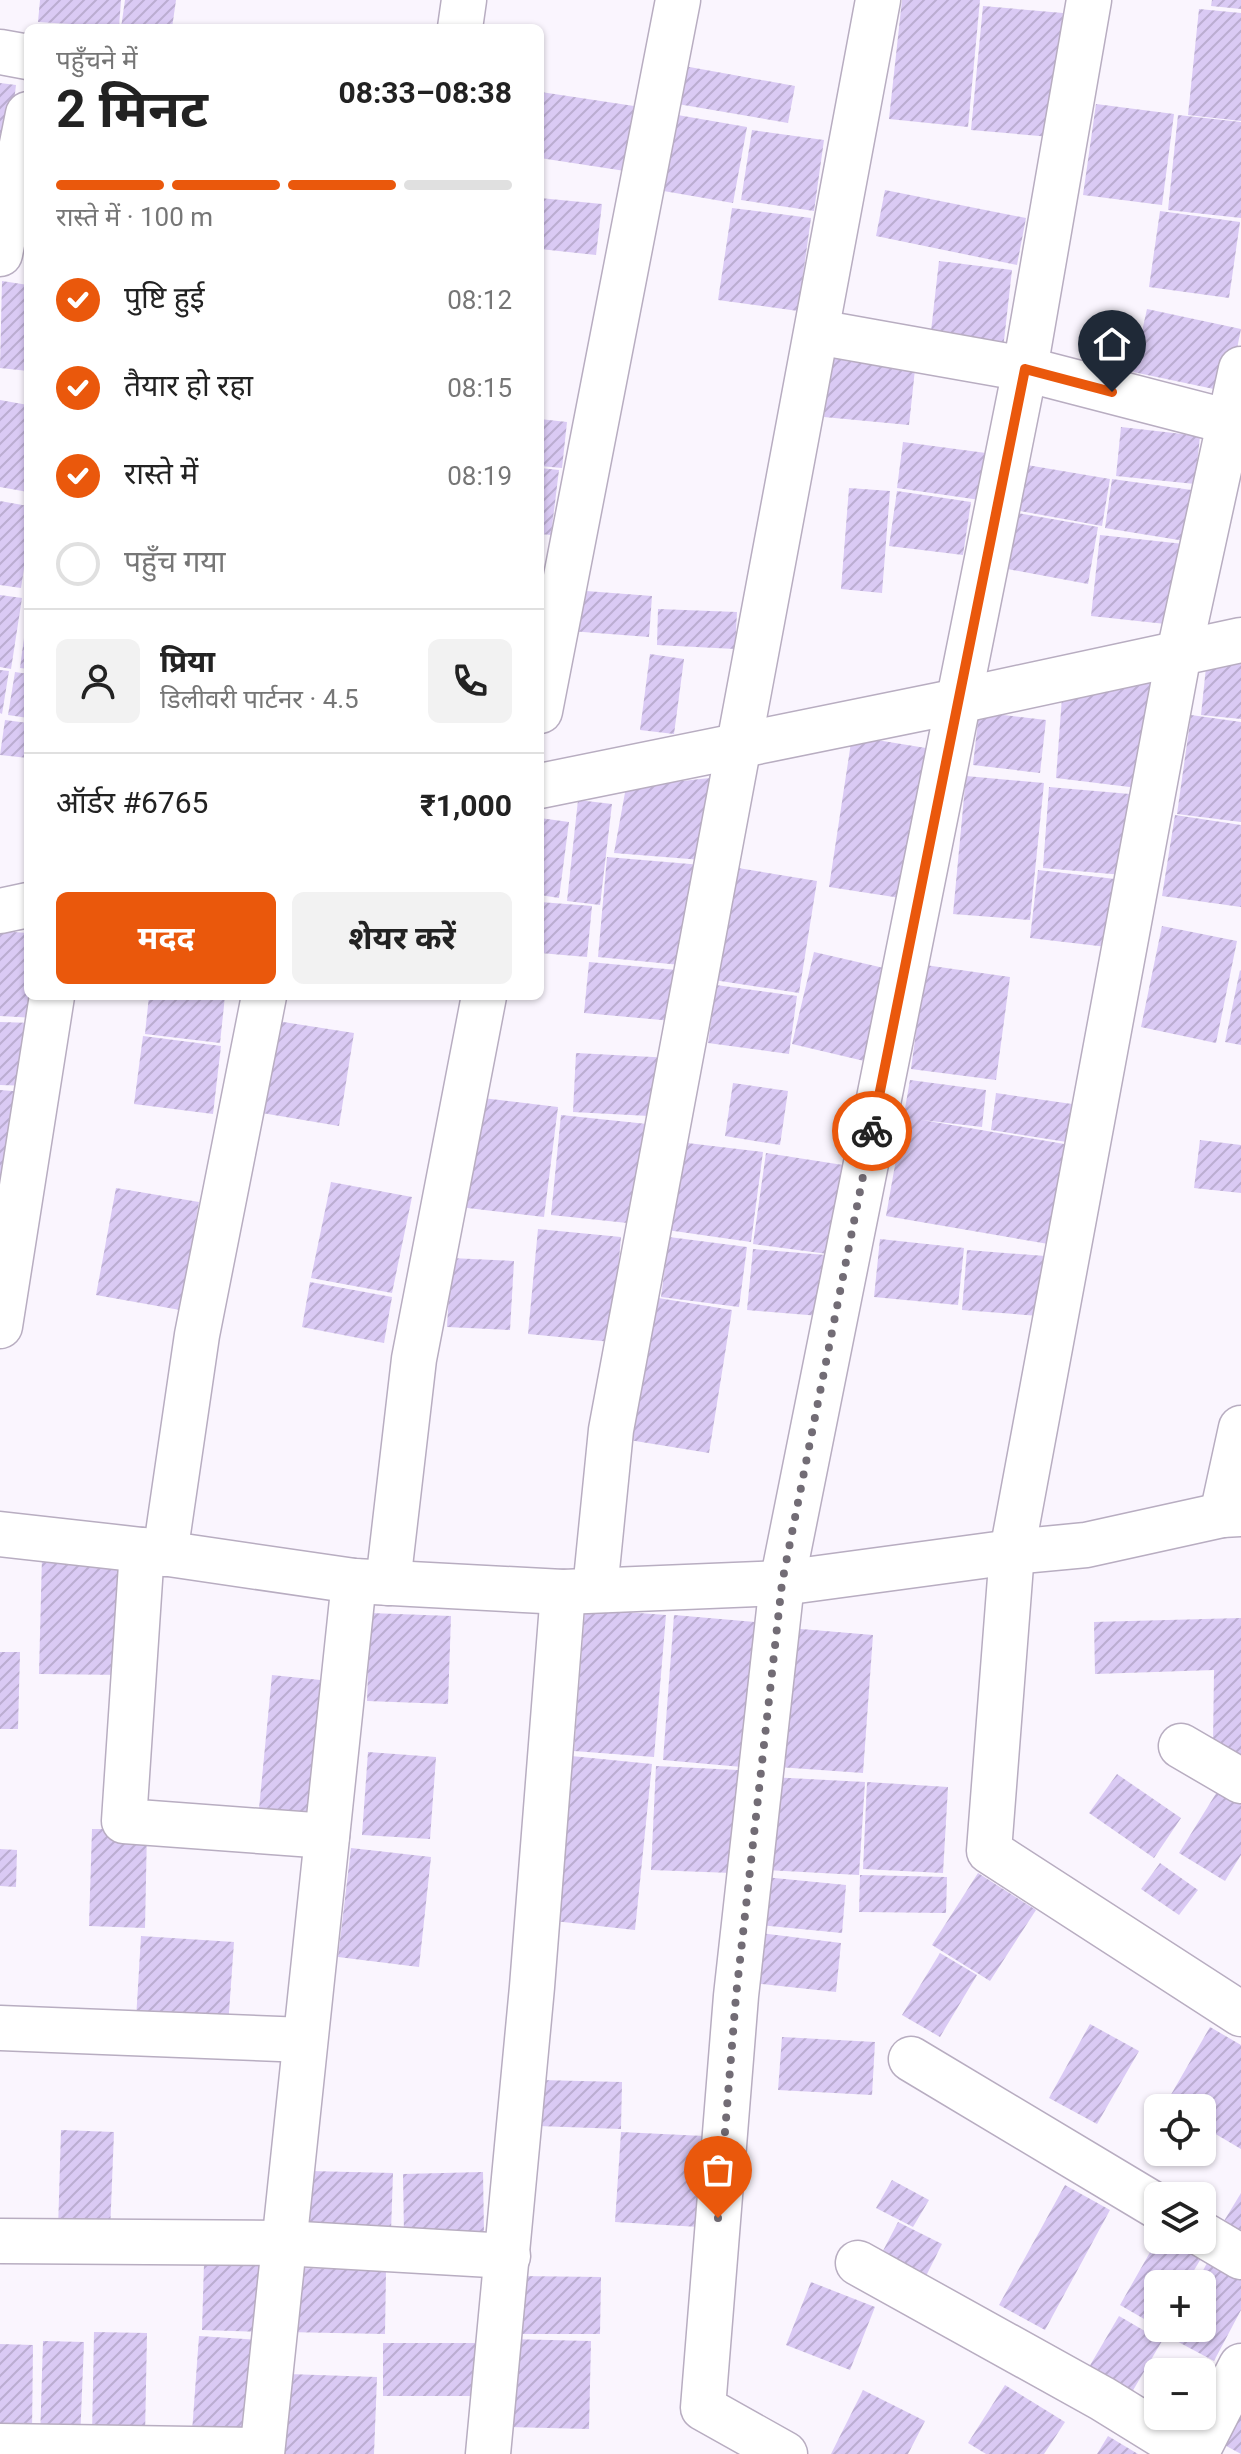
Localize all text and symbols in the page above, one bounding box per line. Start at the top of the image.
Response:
text: पहुँचने में [56,45,138,75]
text: 08:33–08:38 [338,75,512,110]
text: 2 मिनट [56,79,208,140]
text: रास्ते में · 100 m [56,202,213,232]
icon: check [56,278,100,322]
text: पुष्टि हुई [124,280,204,315]
text: 08:12 [447,285,512,315]
pin [1078,310,1146,392]
icon: home [1090,322,1134,366]
icon: check [56,366,100,410]
text: तैयार हो रहा [124,368,253,403]
text: 08:15 [447,373,512,403]
icon: check [56,454,100,498]
text: रास्ते में [124,456,198,491]
text: 08:19 [447,461,512,491]
text: पहुँच गया [124,544,226,579]
button: person [56,639,140,723]
button: phone [428,639,512,723]
text: प्रिया [160,644,215,679]
text: डिलीवरी पार्टनर · 4.5 [160,684,359,714]
text: ऑर्डर #6765 [56,785,208,820]
text: ₹1,000 [420,788,512,823]
button: मदद [56,892,276,984]
button: शेयर करें [292,892,512,984]
courier [832,1091,912,1171]
icon: bike [850,1109,894,1153]
map controls [1144,2094,1216,2430]
button: locate [1144,2094,1216,2166]
pin [684,2136,752,2218]
icon: bag [696,2148,740,2192]
button: layers [1144,2182,1216,2254]
button: + [1144,2270,1216,2342]
button: − [1144,2358,1216,2430]

